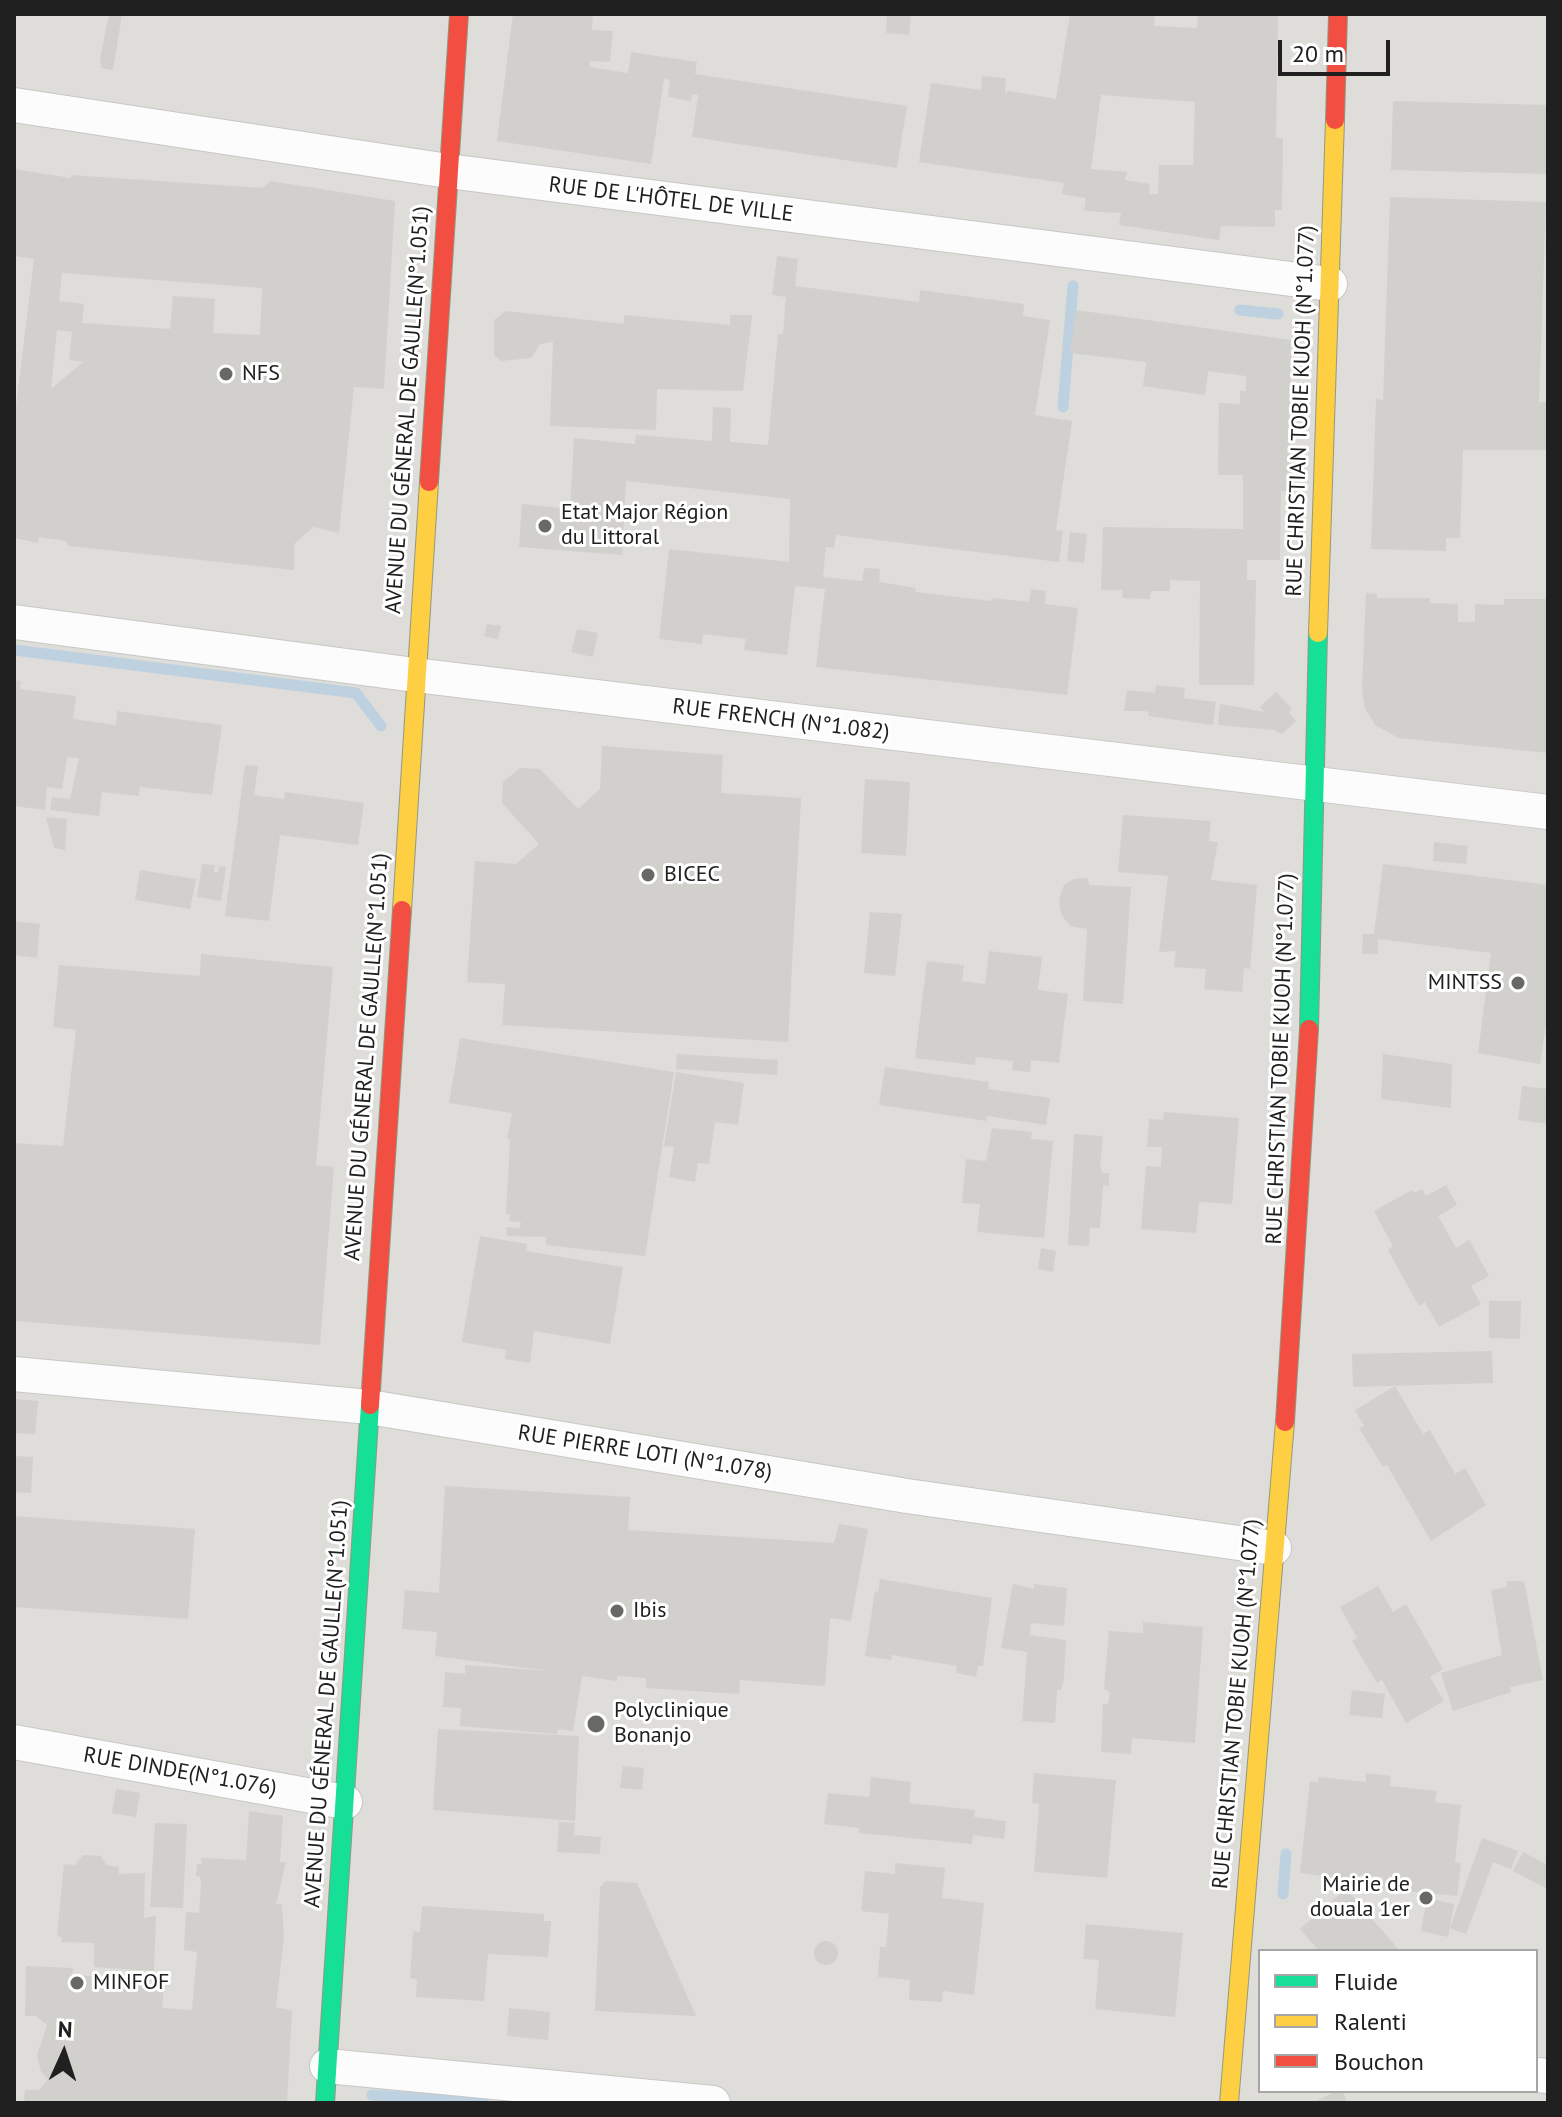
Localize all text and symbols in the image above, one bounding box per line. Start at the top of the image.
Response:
scale bar [1282,24,1394,74]
text: 20 m [1292,38,1344,69]
street label: RUE DE L'HÔTEL DE VILLE [547,172,795,228]
street label: AVENUE DU GÉNERAL DE GAULLE(N°1.051) [381,205,435,615]
street label: RUE CHRISTIAN TOBIE KUOH (N°1.077) [1281,225,1321,597]
place label: NFS [242,361,280,387]
marker: NFS [217,365,235,383]
place label: Etat Major Région du Littoral [561,500,728,552]
marker: Etat Major Région du Littoral [536,517,554,535]
street label: RUE FRENCH (N°1.082) [671,694,891,746]
street label: AVENUE DU GÉNERAL DE GAULLE(N°1.051) [340,852,394,1262]
place label: BICEC [664,862,720,888]
marker: BICEC [639,866,657,884]
street label: RUE CHRISTIAN TOBIE KUOH (N°1.077) [1261,873,1301,1245]
place label: MINTSS [1428,970,1502,996]
marker: MINTSS [1509,974,1527,992]
street label: RUE PIERRE LOTI (N°1.078) [516,1420,774,1486]
street label: AVENUE DU GÉNERAL DE GAULLE(N°1.051) [300,1499,354,1909]
street label: RUE CHRISTIAN TOBIE KUOH (N°1.077) [1208,1518,1266,1890]
place label: Ibis [633,1598,666,1624]
marker: Ibis [608,1602,626,1620]
place label: Polyclinique Bonanjo [614,1698,729,1750]
marker: Polyclinique Bonanjo [585,1713,607,1735]
street label: RUE DINDE(N°1.076) [81,1742,279,1802]
place label: Mairie de douala 1er [1310,1872,1410,1924]
marker: Mairie de douala 1er [1417,1889,1435,1907]
legend [1258,1949,1538,2093]
text: Fluide [1334,1966,1398,1997]
place label: MINFOF [93,1970,169,1996]
marker: MINFOF [68,1974,86,1992]
text: Ralenti [1334,2006,1407,2037]
north arrow [24,2013,104,2093]
text: N [57,2015,73,2043]
text: Bouchon [1334,2046,1424,2077]

